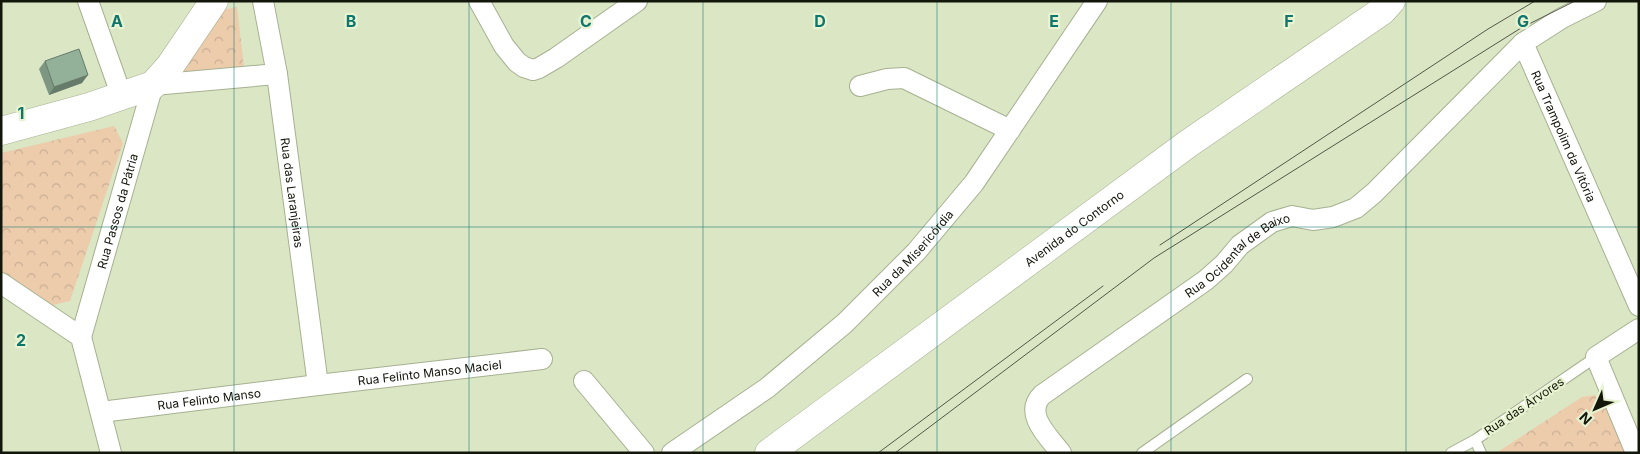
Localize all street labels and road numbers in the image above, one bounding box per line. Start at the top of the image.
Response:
street label: Rua Trampolim da Vitória [1528,68,1600,204]
street label: Rua das Laranjeiras [278,137,307,249]
street label: Rua Passos da Pátria [93,152,141,270]
street label: Avenida do Contorno [1021,186,1126,269]
street label: Rua da Misericórdia [869,206,956,299]
street label: Rua Ocidental de Baixo [1181,210,1291,300]
street label: Rua Felinto Manso Maciel [357,356,502,388]
street label: Rua das Árvores [1481,374,1567,438]
street label: Rua Felinto Manso [157,385,262,412]

